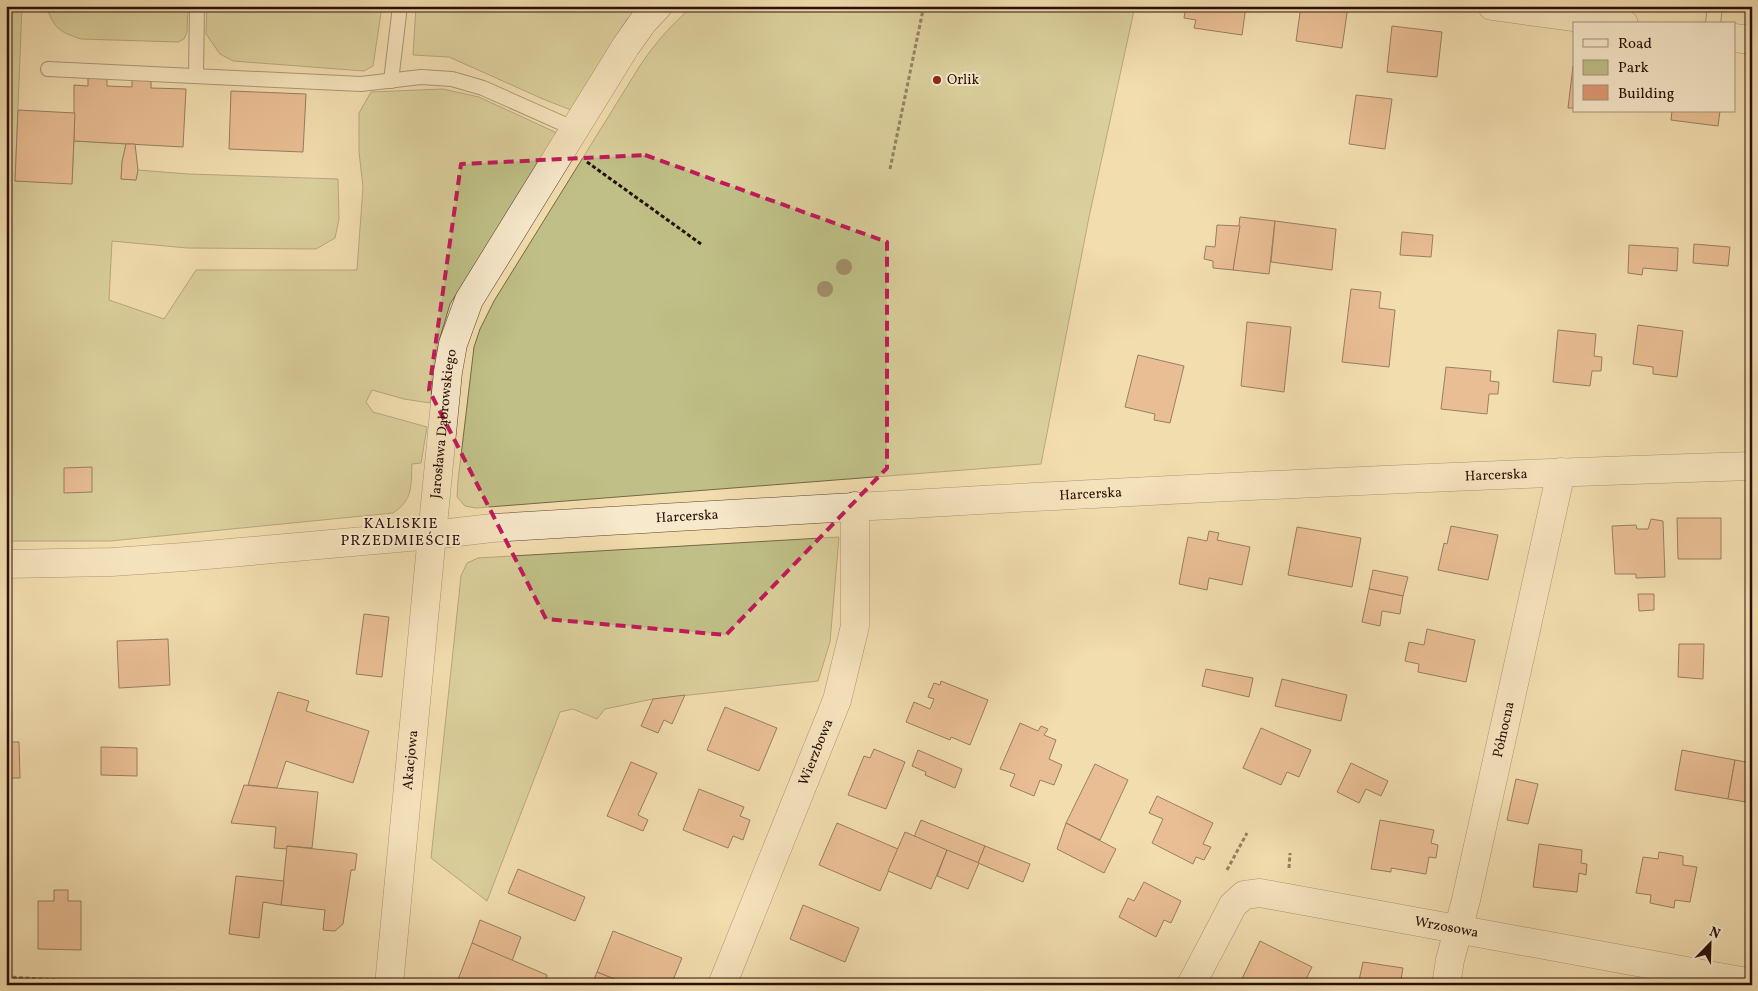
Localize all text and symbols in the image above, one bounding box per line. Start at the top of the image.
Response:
legend [1573,22,1736,112]
text: Road [1618,34,1652,55]
text: Park [1618,58,1649,79]
place label: Orlik [947,71,979,90]
marker: Orlik [931,74,943,86]
text: Building [1618,84,1675,105]
street label: Jarosława Dąbrowskiego [426,347,461,499]
street label: Harcerska [1464,464,1528,486]
street label: Harcerska [1059,483,1122,505]
street label: Harcerska [655,505,719,528]
district label: KALISKIE PRZEDMIEŚCIE [340,514,462,552]
street label: Północna [1488,700,1519,759]
street label: Wierzbowa [794,716,838,788]
street label: Akacjowa [398,729,423,791]
street label: Wrzosowa [1413,912,1480,942]
north arrow [1686,918,1736,968]
text: N [1706,923,1723,944]

